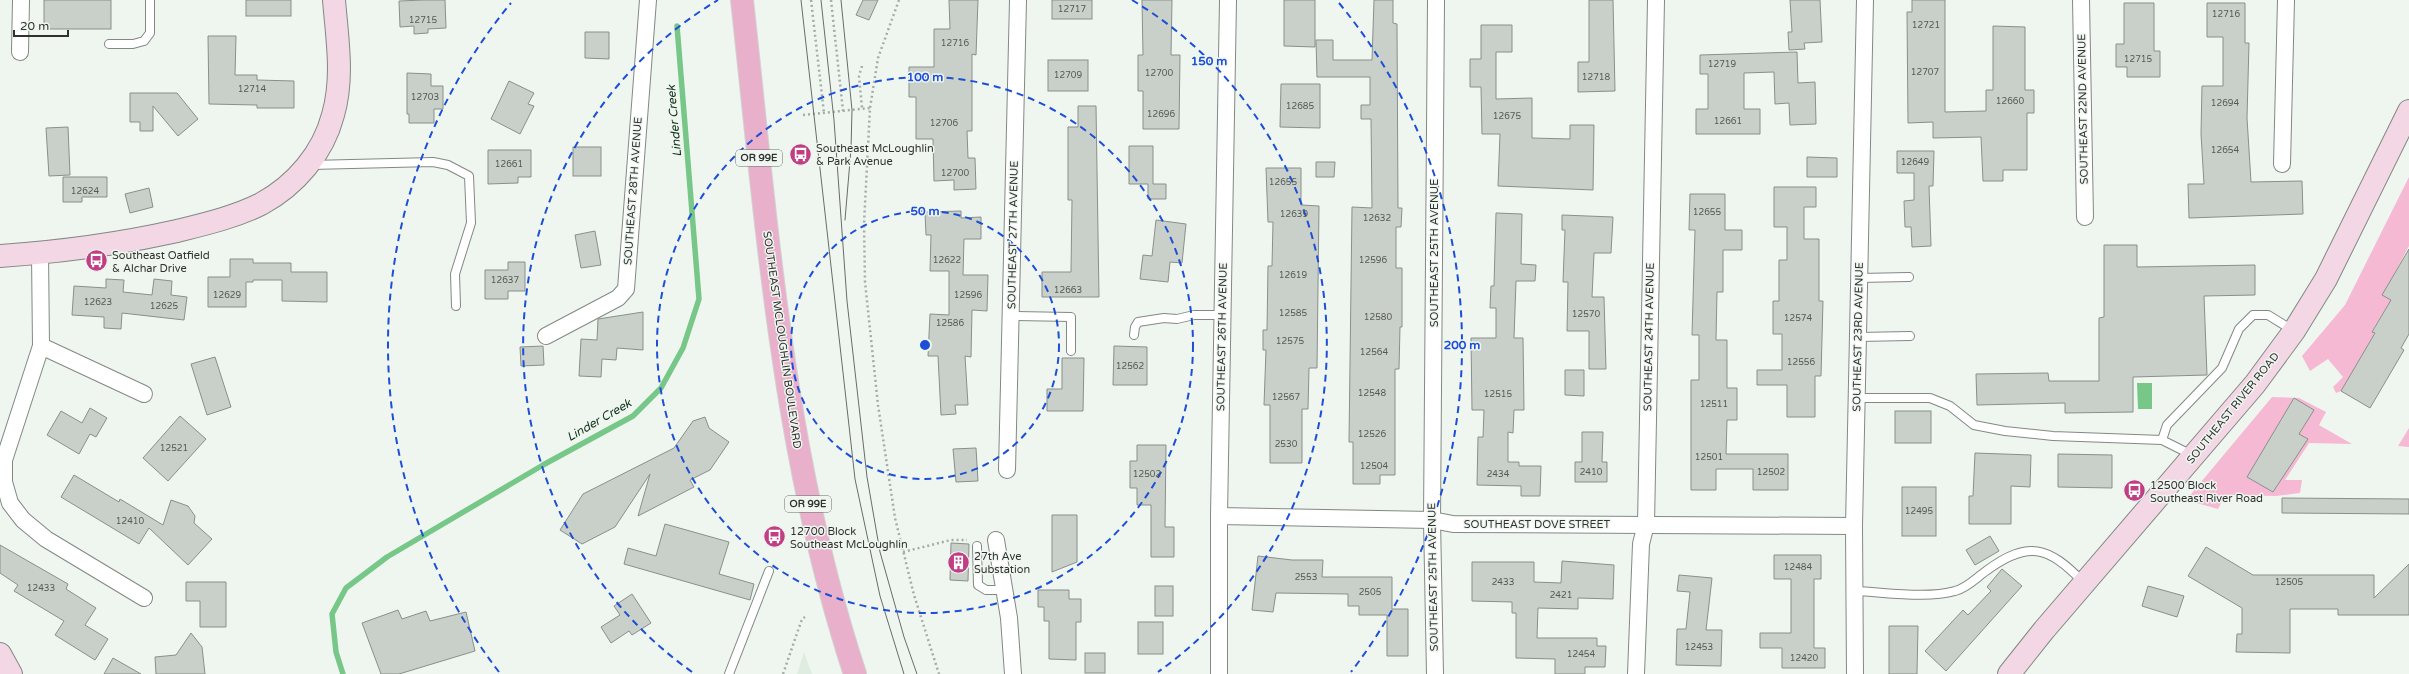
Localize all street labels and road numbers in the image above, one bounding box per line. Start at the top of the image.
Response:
street label: SOUTHEAST 22ND AVENUE [2075,34,2091,184]
street label: SOUTHEAST 28TH AVENUE [621,117,645,265]
road number: OR 99E [736,150,782,166]
street label: SOUTHEAST 27TH AVENUE [1005,161,1021,309]
street label: SOUTHEAST 25TH AVENUE [1428,179,1441,327]
street label: SOUTHEAST MCLOUGHLIN BOULEVARD [760,230,804,450]
street label: SOUTHEAST 23RD AVENUE [1850,262,1866,412]
street label: SOUTHEAST 26TH AVENUE [1214,263,1230,411]
street label: SOUTHEAST 24TH AVENUE [1641,263,1657,411]
street label: SOUTHEAST RIVER ROAD [2184,350,2282,466]
road number: OR 99E [785,496,831,512]
street label: SOUTHEAST 25TH AVENUE [1425,503,1441,651]
street label: SOUTHEAST DOVE STREET [1464,518,1610,531]

